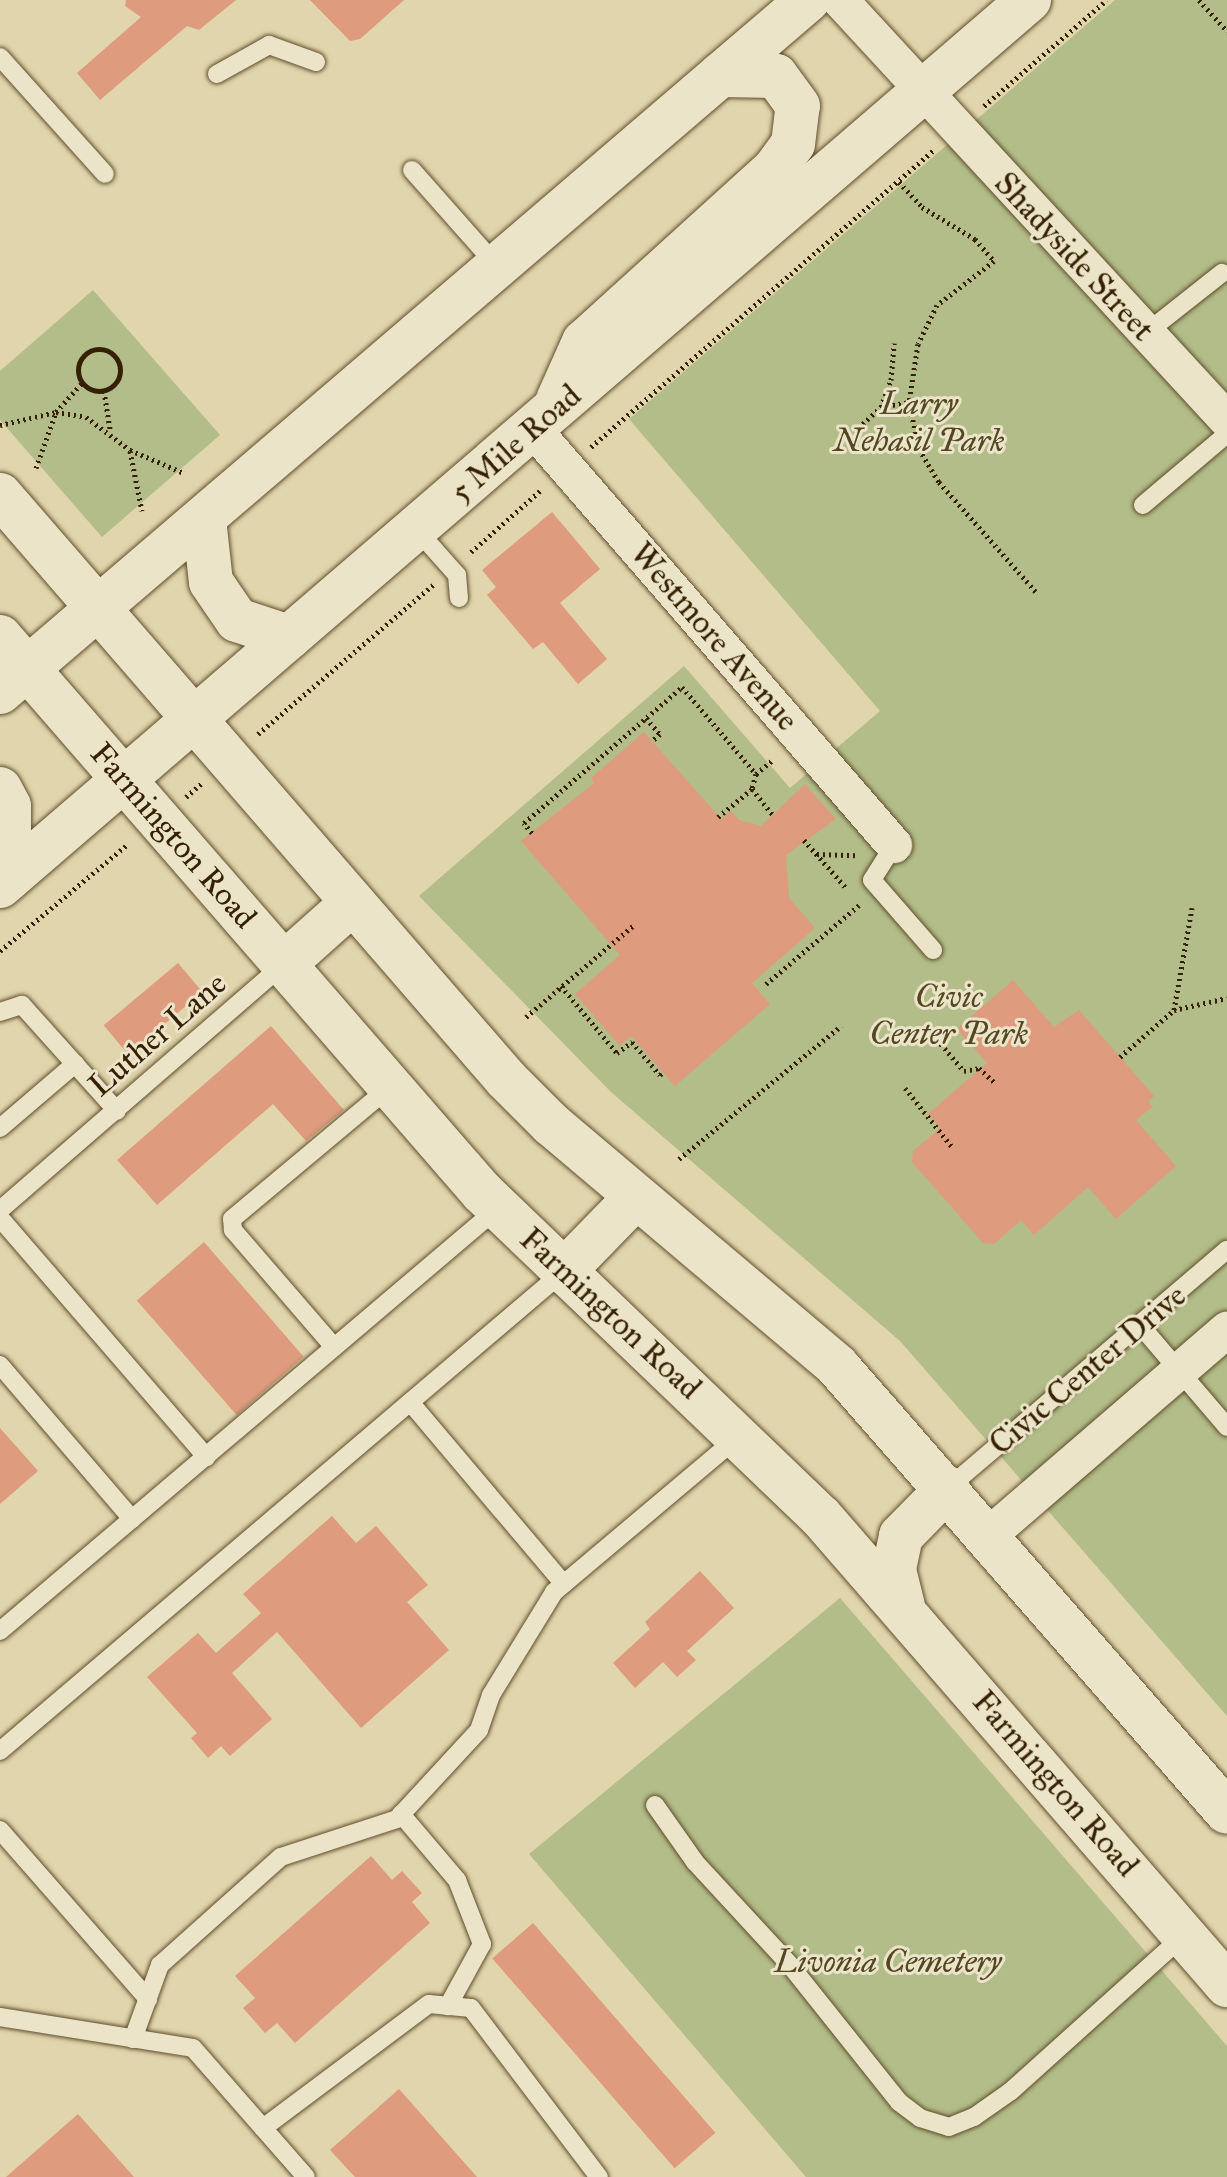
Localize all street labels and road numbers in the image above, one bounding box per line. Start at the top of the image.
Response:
street label: Shadyside Street [986,165,1162,349]
street label: 5 Mile Road [443,377,589,511]
street label: Westmore Avenue [622,535,806,739]
street label: Farmington Road [82,735,264,937]
street label: Luther Lane [81,965,235,1105]
street label: Farmington Road [511,1220,709,1408]
street label: Civic Center Drive [982,1277,1194,1463]
street label: Farmington Road [964,1683,1146,1885]

